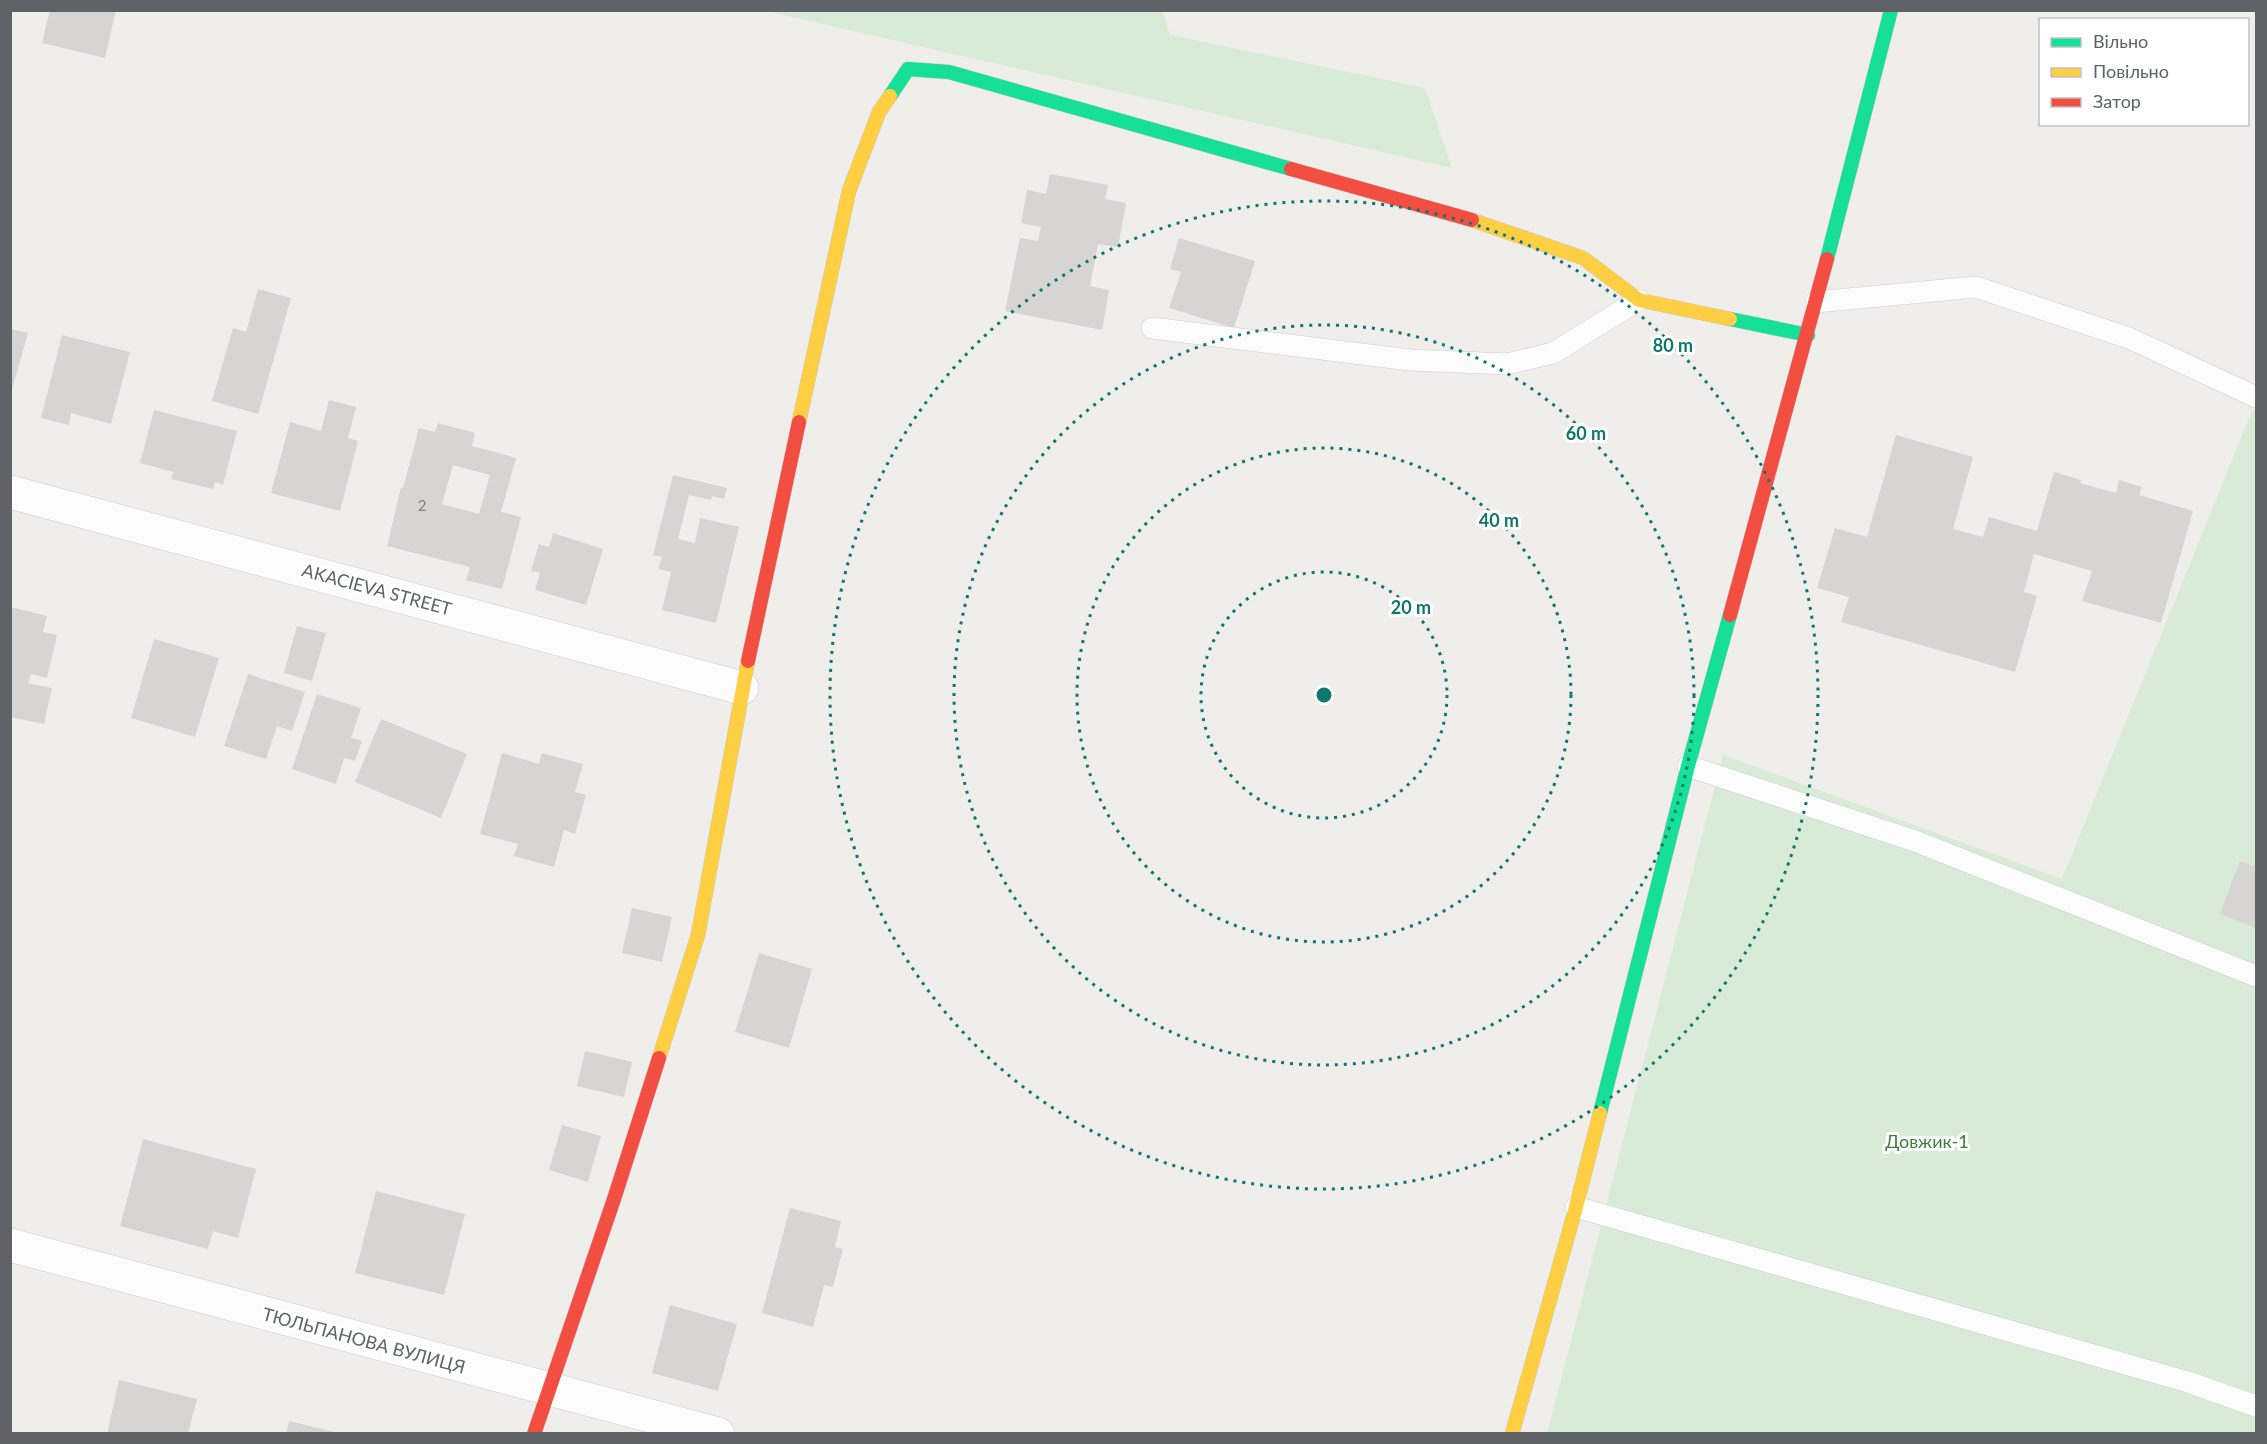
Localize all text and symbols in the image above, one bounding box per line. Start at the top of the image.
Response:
legend [2039,18,2249,126]
text: Вільно [2093,30,2148,52]
text: Повільно [2093,60,2169,82]
text: Затор [2093,90,2141,112]
text: 80 m [1653,334,1693,356]
text: 60 m [1566,422,1606,444]
house number: 2 [418,496,426,514]
text: 40 m [1479,509,1519,531]
street label: AKACIEVA STREET [300,558,455,620]
text: 20 m [1391,596,1431,618]
centre of rings [1314,685,1334,705]
park label: Довжик-1 [1885,1130,1969,1152]
street label: ТЮЛЬПАНОВА ВУЛИЦЯ [260,1302,468,1378]

